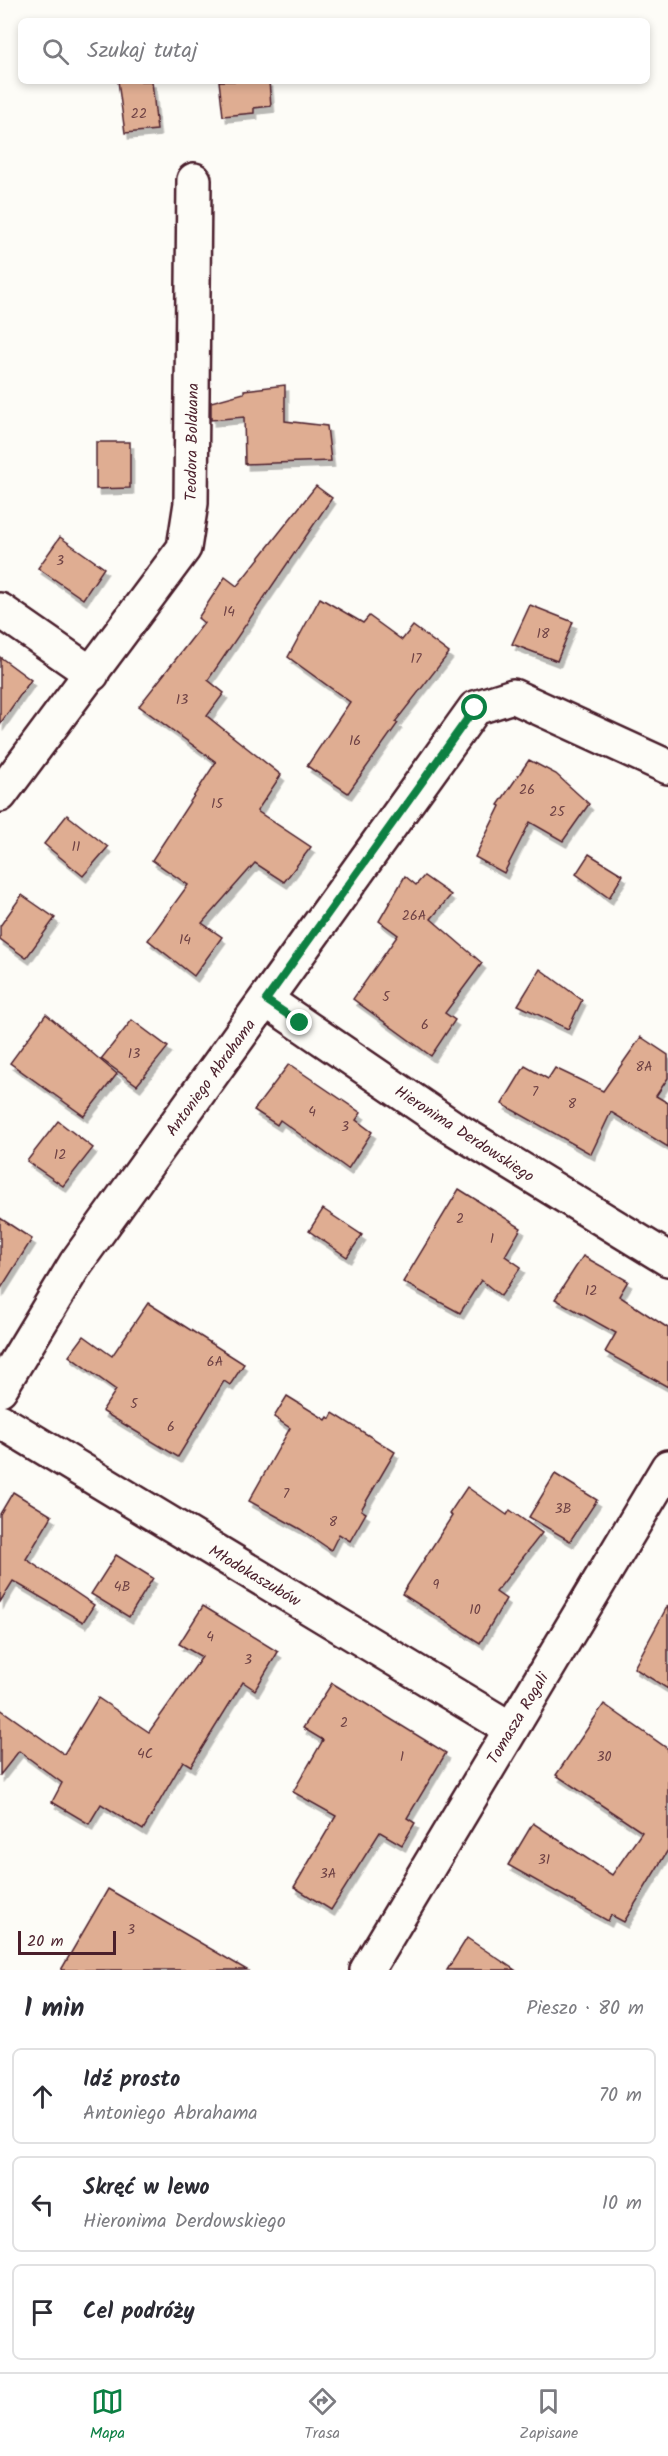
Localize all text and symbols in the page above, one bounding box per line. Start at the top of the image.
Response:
search box [18,18,650,84]
text: Szukaj tutaj [87,34,198,69]
icon: search [39,35,72,68]
house number: 22 [131,103,147,125]
street label: Teodora Bolduana [179,383,206,501]
house number: 3 [56,550,64,572]
house number: 14 [223,601,235,623]
house number: 18 [537,623,550,645]
house number: 17 [411,648,422,670]
house number: 13 [176,689,188,711]
route start [461,694,487,720]
house number: 16 [349,730,361,752]
house number: 26 [519,779,535,801]
house number: 15 [211,793,224,815]
house number: 25 [549,801,566,823]
house number: 11 [72,836,80,858]
house number: 26A [402,905,426,927]
house number: 14 [179,929,191,951]
house number: 5 [382,986,391,1008]
route end [286,1009,312,1035]
street label: Antoniego Abrahama [160,1014,262,1142]
house number: 6 [421,1014,429,1036]
house number: 13 [128,1043,140,1065]
house number: 8A [636,1056,652,1078]
street label: Hieronima Derdowskiego [389,1080,539,1189]
house number: 7 [532,1081,539,1103]
house number: 8 [568,1093,577,1115]
house number: 4 [308,1101,316,1123]
house number: 3 [341,1116,349,1138]
house number: 12 [54,1144,66,1166]
house number: 2 [456,1208,464,1230]
house number: 1 [490,1228,494,1250]
house number: 12 [585,1280,597,1302]
house number: 6A [207,1351,223,1373]
house number: 5 [130,1393,139,1415]
house number: 6 [167,1416,175,1438]
house number: 7 [283,1483,290,1505]
house number: 3B [555,1498,572,1520]
house number: 8 [329,1511,338,1533]
street label: Młodokaszubów [203,1539,305,1614]
house number: 9 [433,1574,440,1596]
house number: 4B [114,1576,130,1598]
house number: 10 [469,1599,481,1621]
house number: 4 [206,1626,214,1648]
house number: 3 [244,1649,252,1671]
street label: Tomasza Rogali [481,1667,556,1769]
house number: 2 [340,1712,348,1734]
house number: 4C [137,1743,153,1765]
house number: 1 [400,1746,404,1768]
house number: 30 [597,1746,612,1768]
house number: 31 [538,1849,550,1871]
house number: 3A [320,1863,336,1885]
house number: 3 [127,1919,135,1941]
scale bar [18,1928,116,1956]
text: 20 m [27,1929,63,1954]
text: 1 min [24,1988,84,2030]
text: Pieszo · 80 m [526,1993,644,2025]
text: Idź prosto [83,2063,180,2098]
icon: ahead [26,2080,59,2113]
text: 70 m [599,2080,642,2112]
text: Antoniego Abrahama [83,2098,258,2130]
text: Skręć w lewo [83,2171,210,2206]
icon: left [26,2188,59,2221]
text: 10 m [602,2188,642,2220]
text: Hieronima Derdowskiego [83,2206,286,2238]
text: Cel podróży [83,2295,195,2330]
icon: arrive [26,2296,59,2329]
tab: Mapa [90,2385,125,2446]
tab: Trasa [304,2385,340,2446]
tab: Zapisane [519,2385,578,2446]

